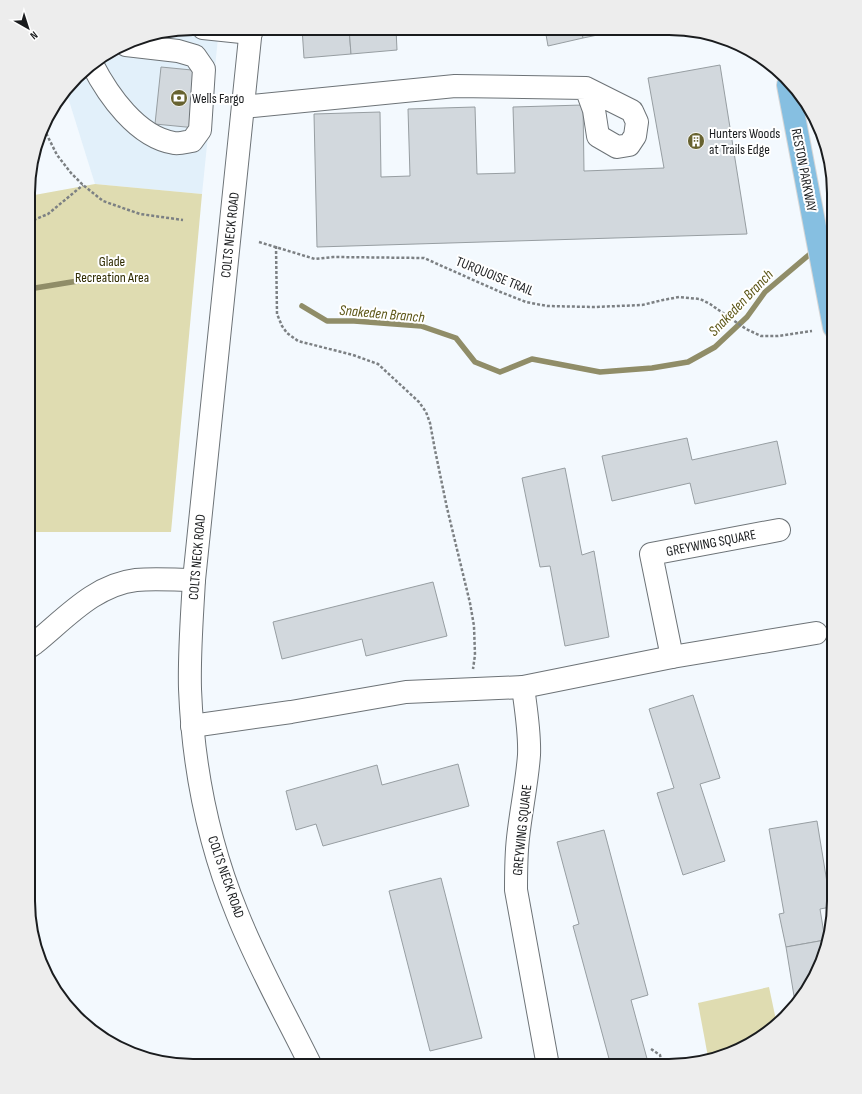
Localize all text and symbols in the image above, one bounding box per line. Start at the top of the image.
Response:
north arrow [8,8,48,48]
text: N [28,28,40,42]
bank icon: Wells Fargo [169,88,189,108]
place label: Wells Fargo [192,90,245,107]
place label: Hunters Woods at Trails Edge [709,125,780,158]
street label: RESTON PARKWAY [788,127,820,213]
building icon: Hunters Woods at Trails Edge [686,131,706,151]
street label: COLTS NECK ROAD [217,191,243,279]
park label: Glade Recreation Area [75,253,149,286]
street label: TURQUOISE TRAIL [454,253,536,299]
water label: Snakeden Branch [704,266,778,340]
water label: Snakeden Branch [339,301,425,327]
street label: COLTS NECK ROAD [185,513,209,601]
street label: GREYWING SQUARE [665,526,758,560]
street label: GREYWING SQUARE [509,783,535,876]
street label: COLTS NECK ROAD [204,834,248,920]

